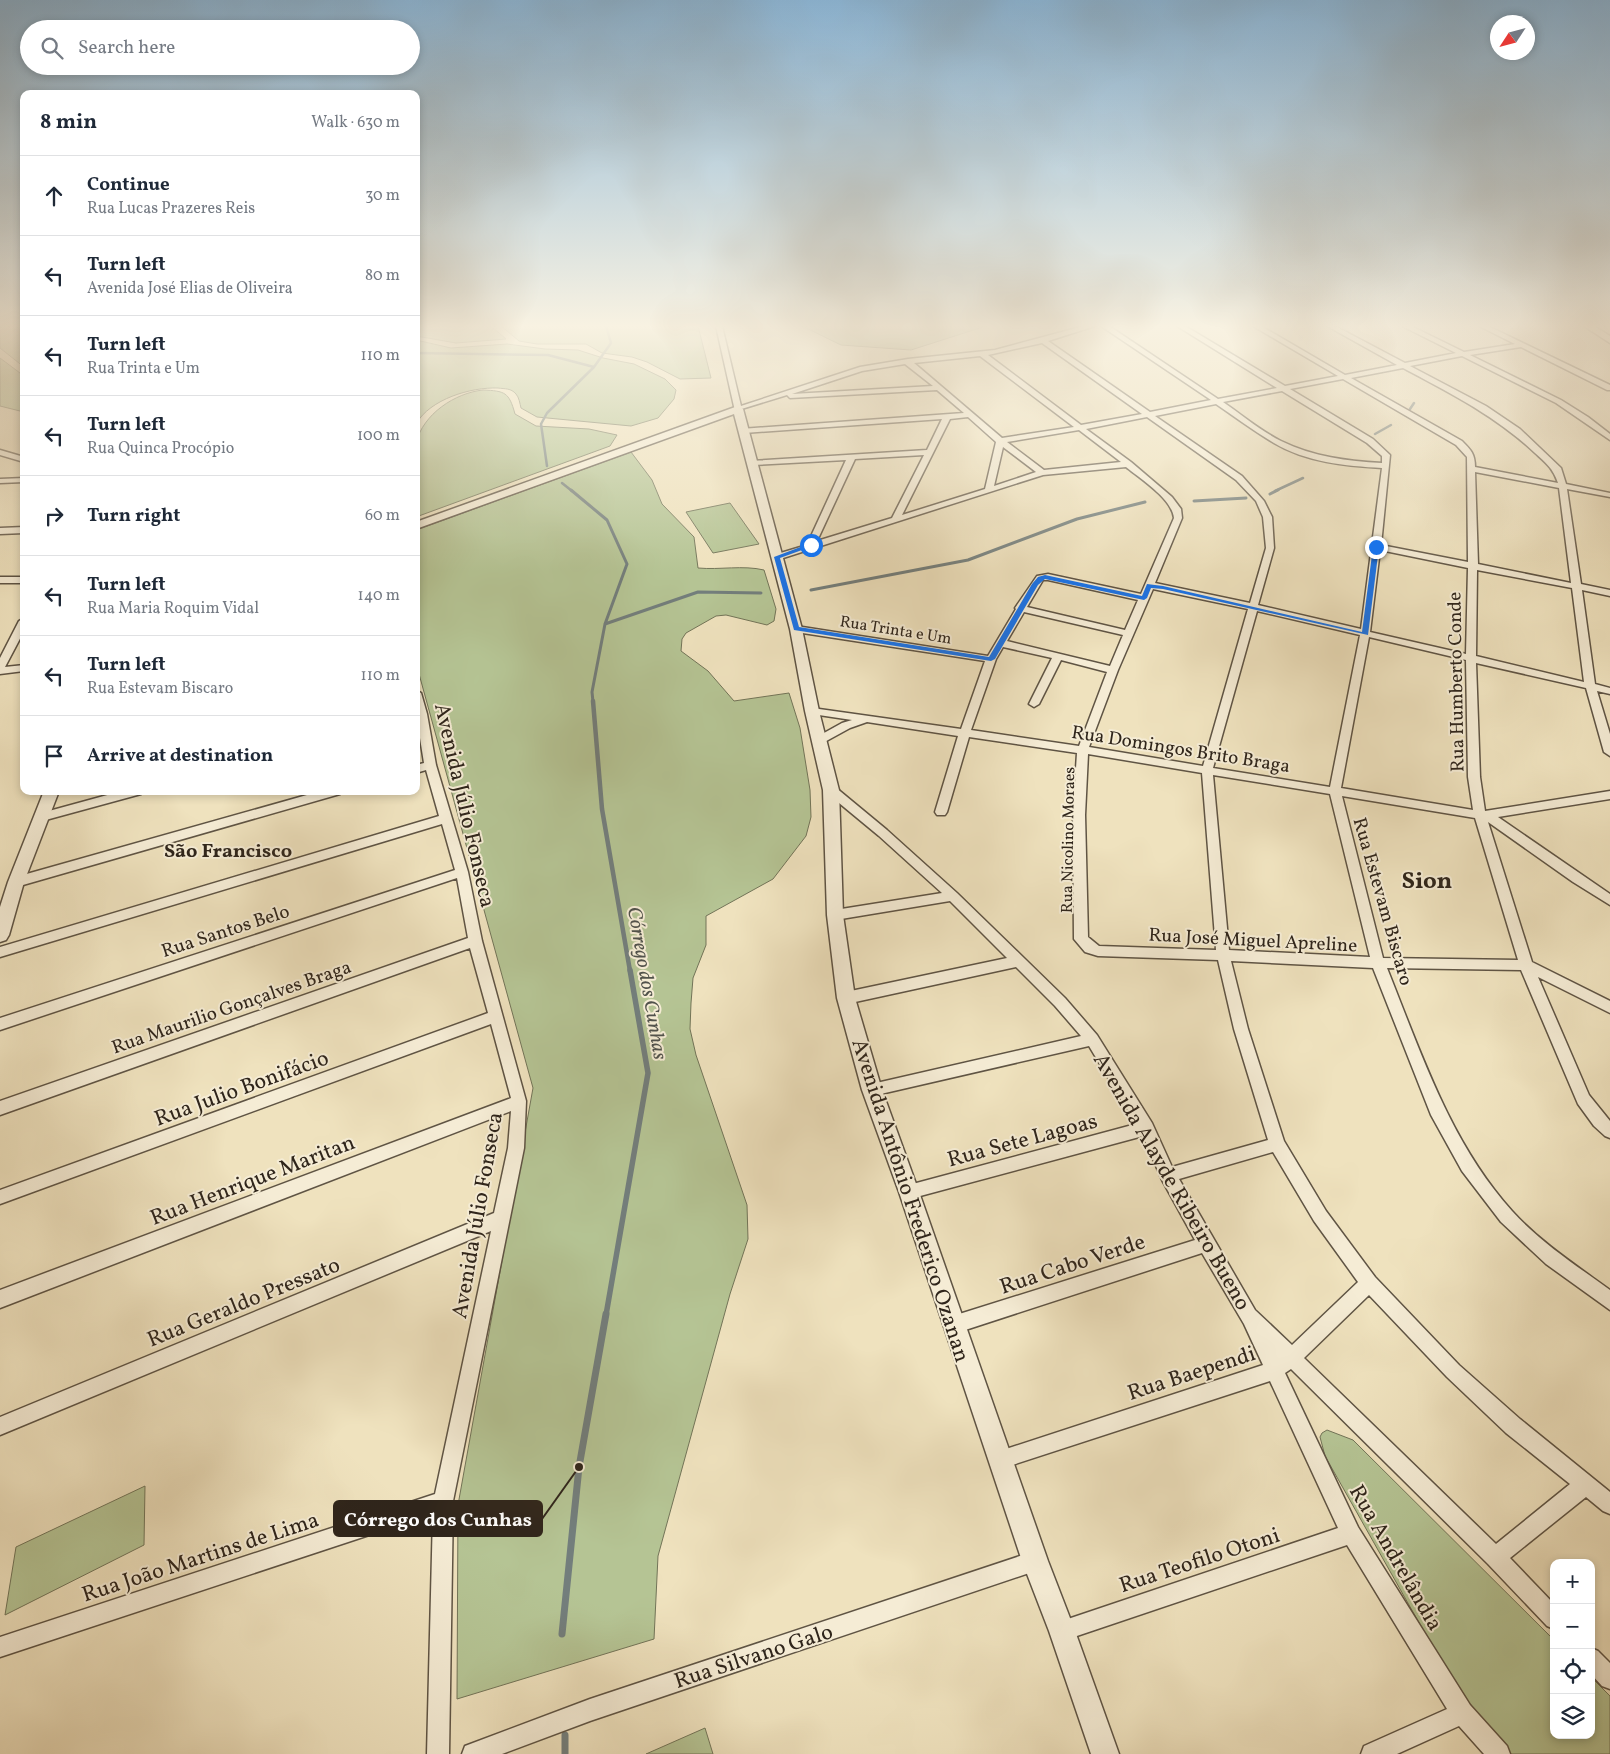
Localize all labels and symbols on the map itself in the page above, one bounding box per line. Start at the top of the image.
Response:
north arrow [1490,15,1535,60]
route start [800,534,823,557]
route end [1365,536,1388,559]
street label: Rua Humberto Conde [1442,592,1472,772]
street label: Rua Trinta e Um [838,611,953,651]
street label: Avenida Júlio Fonseca [425,700,502,911]
street label: Rua Domingos Brito Braga [1070,720,1292,780]
street label: Rua Nicolino Moraes [1057,767,1081,913]
street label: Rua Estevam Biscaro [1346,815,1419,989]
district label: São Francisco [164,838,292,866]
district label: Sion [1402,865,1453,899]
street label: Rua Santos Belo [158,899,293,965]
water label: Córrego dos Cunhas [619,905,673,1063]
street label: Rua José Miguel Apreline [1148,923,1358,959]
street label: Rua Maurilio Gonçalves Braga [108,955,355,1061]
street label: Avenida Antônio Frederico Ozanan [843,1035,977,1366]
street label: Rua Julio Bonifácio [150,1043,333,1135]
street label: Avenida Alayde Ribeiro Bueno [1084,1048,1257,1317]
street label: Rua Sete Lagoas [944,1106,1101,1176]
street label: Avenida Júlio Fonseca [445,1110,512,1321]
street label: Rua Henrique Maritan [146,1128,360,1235]
street label: Rua Cabo Verde [996,1227,1149,1303]
street label: Rua Geraldo Pressato [143,1250,345,1356]
street label: Rua Baependi [1124,1339,1260,1410]
street label: Rua Andrelândia [1340,1479,1449,1637]
callout: Córrego dos Cunhas [334,1501,542,1536]
street label: Rua João Martins de Lima [78,1505,323,1611]
text: Córrego dos Cunhas [344,1507,532,1535]
street label: Rua Teofilo Otoni [1116,1521,1284,1602]
street label: Rua Silvano Galo [670,1617,837,1698]

